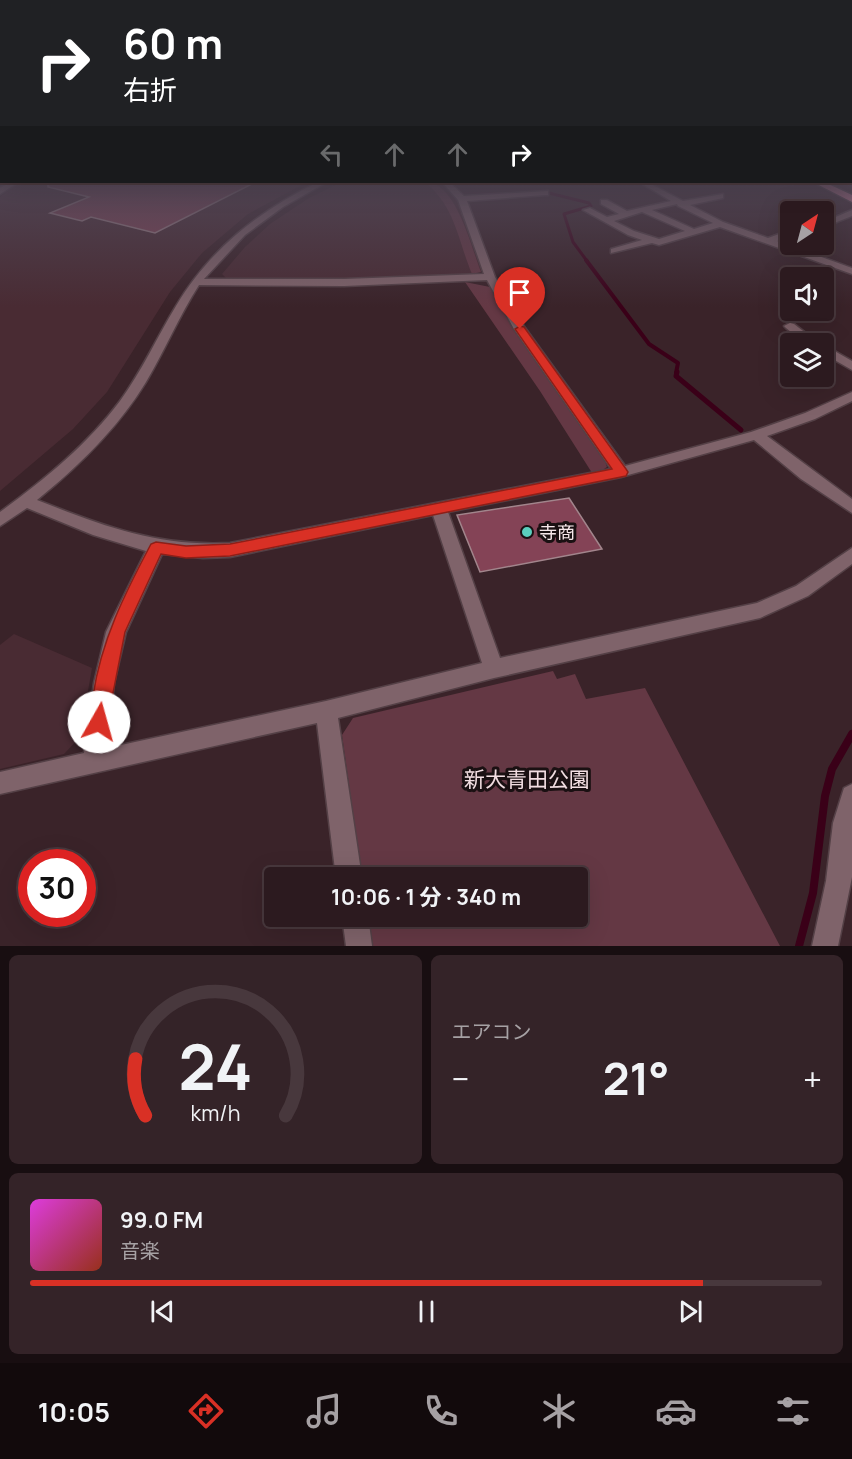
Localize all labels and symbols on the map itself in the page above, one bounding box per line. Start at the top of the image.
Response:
north arrow [780,201,834,255]
pin [494,267,545,329]
place label: 寺商 [539,520,575,544]
marker: 寺商 [520,525,534,539]
position arrow [67,690,131,754]
park label: 新大青田公園 [464,765,590,793]
speed limit sign: 30 [18,849,96,927]

